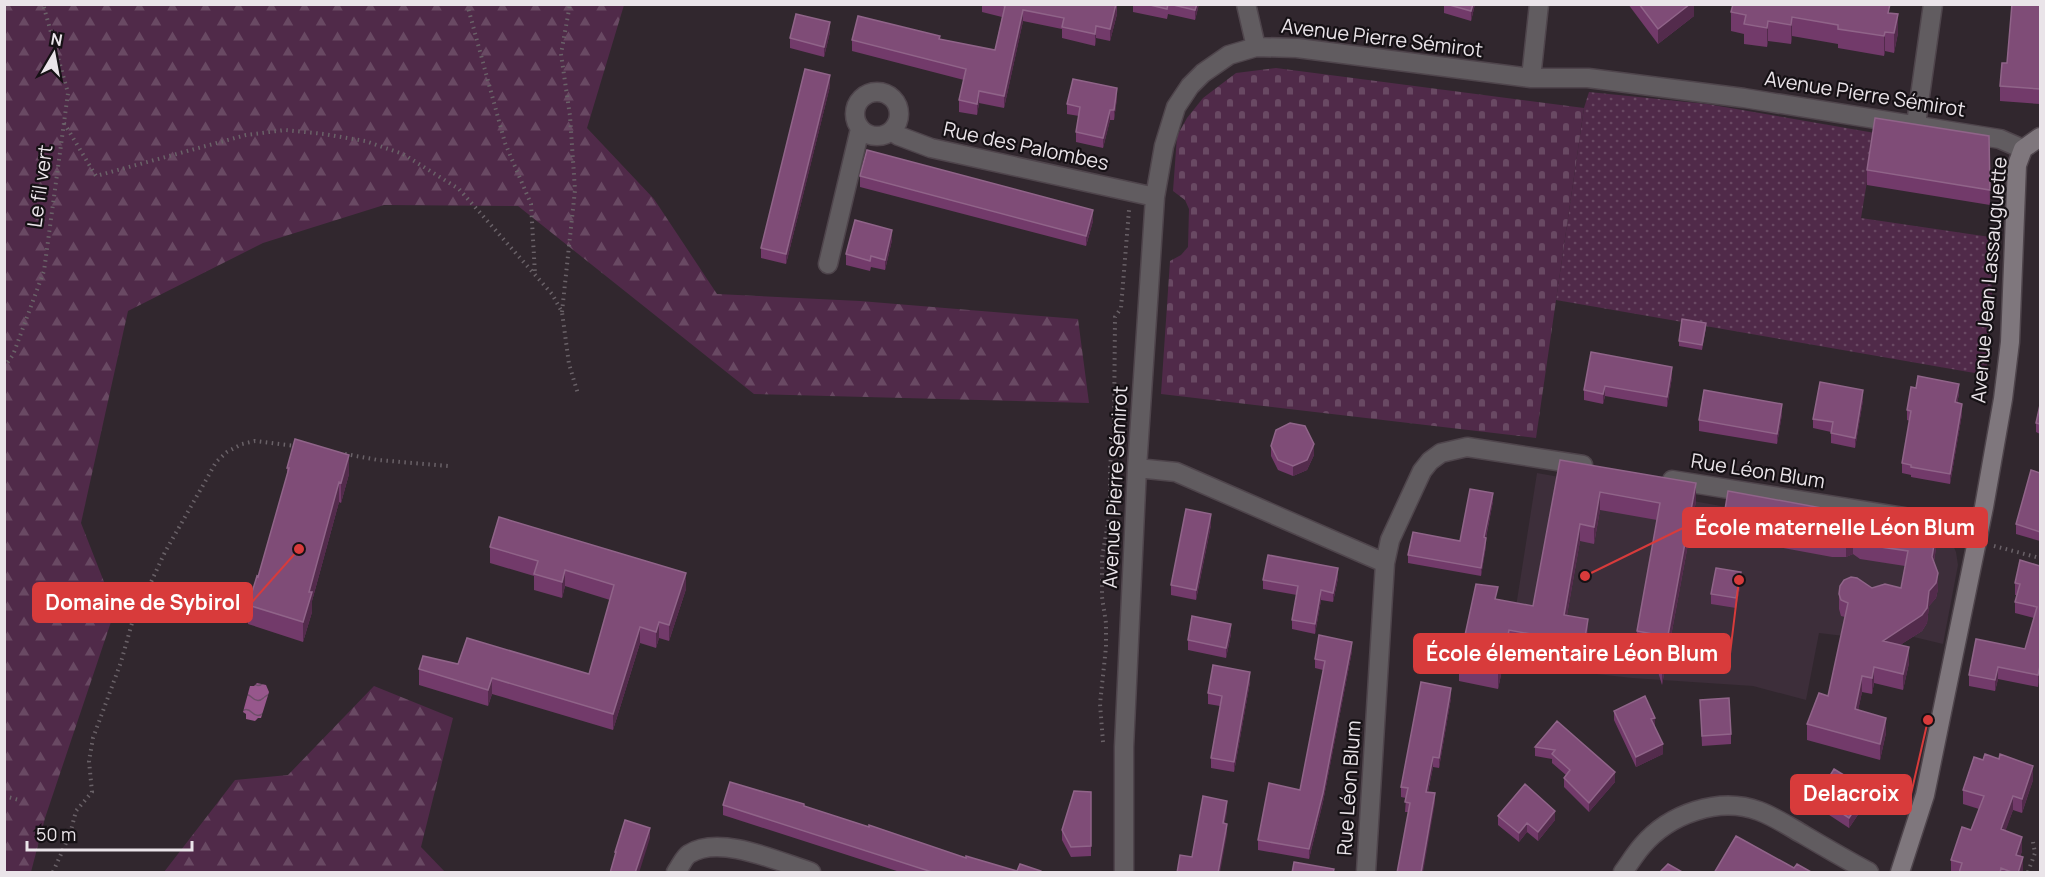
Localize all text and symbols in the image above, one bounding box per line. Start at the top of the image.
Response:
street label: Avenue Pierre Sémirot [1280,12,1484,63]
north arrow [24,24,84,84]
text: N [49,27,64,51]
street label: Avenue Pierre Sémirot [1763,64,1967,123]
street label: Rue des Palombes [941,115,1111,176]
street label: Le fil vert [20,143,59,229]
street label: Avenue Jean Lassauguette [1964,156,2013,404]
street label: Avenue Pierre Sémirot [1096,385,1133,589]
street label: Rue Léon Blum [1689,447,1827,494]
callout: École maternelle Léon Blum [1683,508,1987,547]
text: École maternelle Léon Blum [1695,513,1975,541]
callout: Domaine de Sybirol [33,583,252,622]
text: Domaine de Sybirol [45,588,241,616]
callout: École élementaire Léon Blum [1414,634,1730,673]
text: École élementaire Léon Blum [1426,639,1718,667]
street label: Rue Léon Blum [1330,719,1367,857]
callout: Delacroix [1791,775,1911,814]
text: Delacroix [1803,779,1899,807]
scale bar [27,814,192,852]
text: 50 m [36,822,76,846]

